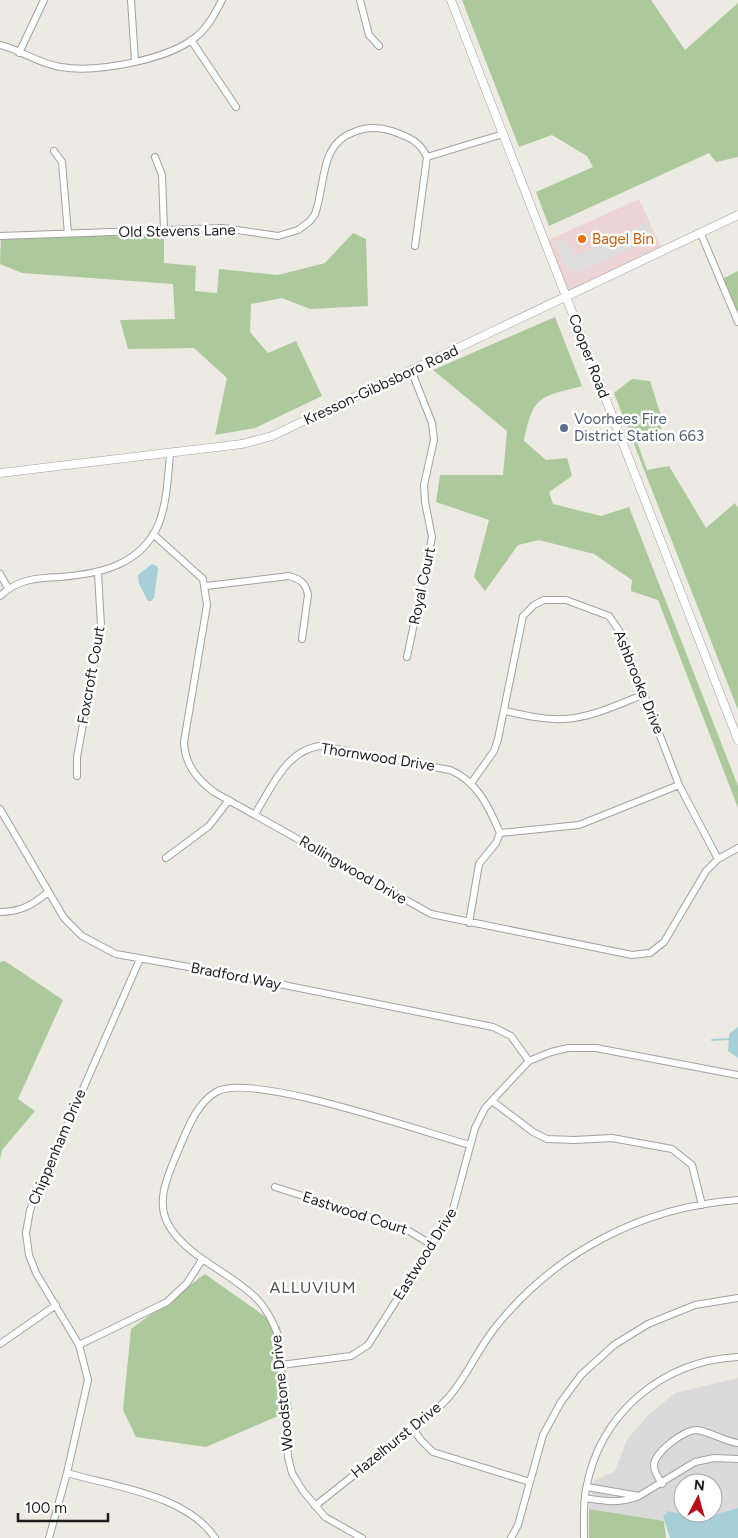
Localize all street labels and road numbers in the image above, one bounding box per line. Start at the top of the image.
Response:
street label: Old Stevens Lane [118,221,236,241]
street label: Cooper Road [565,311,613,401]
street label: Kresson-Gibbsboro Road [301,341,461,429]
street label: Royal Court [405,545,439,626]
street label: Foxcroft Court [74,624,109,725]
street label: Ashbrooke Drive [610,627,668,737]
street label: Thornwood Drive [320,739,436,775]
street label: Rollingwood Drive [296,832,410,908]
street label: Bradford Way [189,958,283,994]
street label: Chippenham Drive [24,1086,90,1208]
street label: Eastwood Court [300,1188,410,1239]
street label: Eastwood Drive [389,1205,461,1303]
street label: Woodstone Drive [267,1334,297,1452]
street label: Hazelhurst Drive [347,1398,445,1482]

